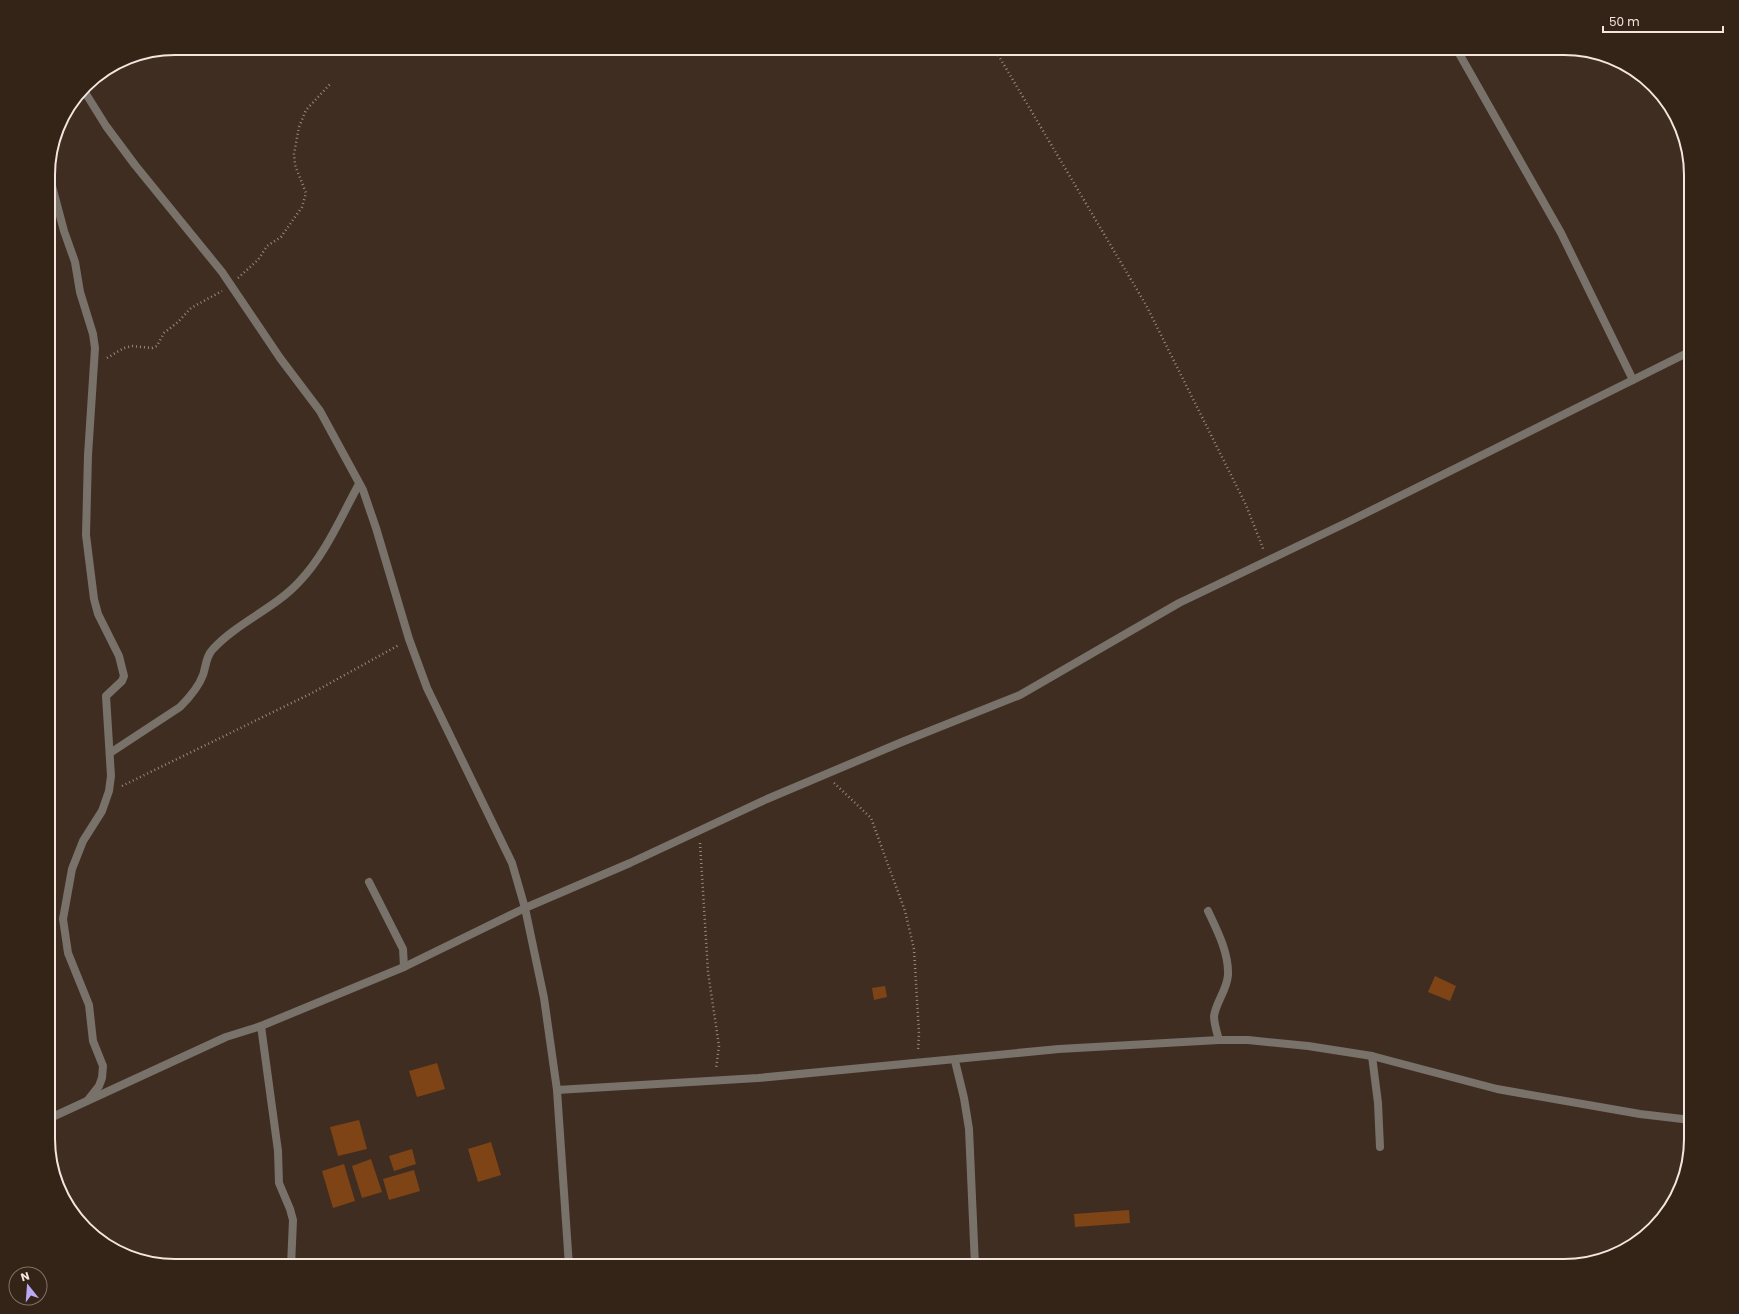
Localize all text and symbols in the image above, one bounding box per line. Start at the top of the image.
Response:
scale bar [1603,8,1723,34]
text: 50 m [1609,13,1640,30]
north arrow [8,1266,48,1306]
text: N [19,1268,31,1285]

